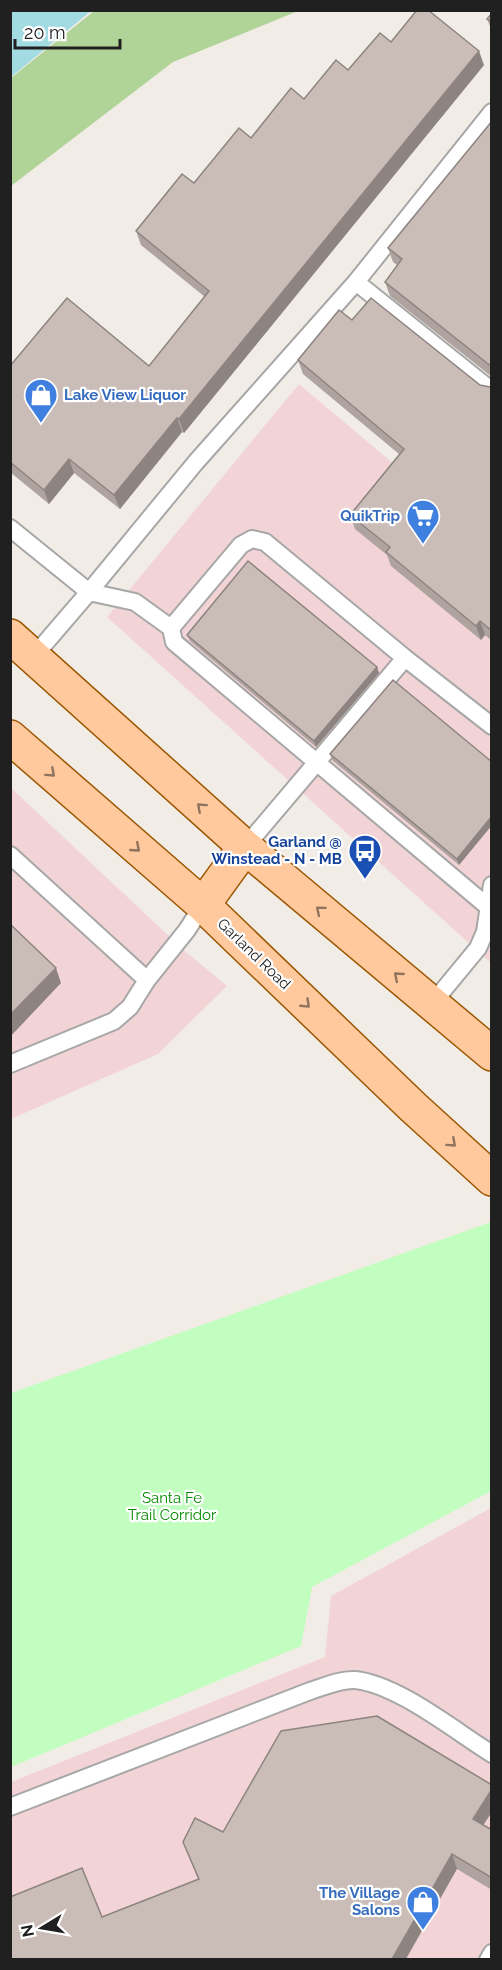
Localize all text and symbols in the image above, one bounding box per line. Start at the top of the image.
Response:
scale bar [15,12,120,50]
text: 20 m [24,22,66,43]
shop icon: Lake View Liquor [23,377,59,424]
place label: Lake View Liquor [64,386,186,404]
supermarket icon: QuikTrip [405,498,441,545]
place label: QuikTrip [340,507,400,525]
one-way arrow [44,766,55,777]
one-way arrow [197,803,208,814]
place label: Garland @ Winstead - N - MB [211,833,342,868]
bus stop icon: Garland @ Winstead - N - MB [347,833,383,880]
one-way arrow [130,841,140,852]
one-way arrow [316,906,327,917]
street label: Garland Road [214,915,294,993]
one-way arrow [394,972,405,983]
one-way arrow [299,997,310,1008]
one-way arrow [445,1136,456,1147]
park label: Santa Fe Trail Corridor [128,1489,217,1524]
place label: The Village Salons [319,1884,400,1919]
shop icon: The Village Salons [405,1884,441,1931]
north arrow [12,1898,72,1958]
text: N [17,1923,38,1939]

